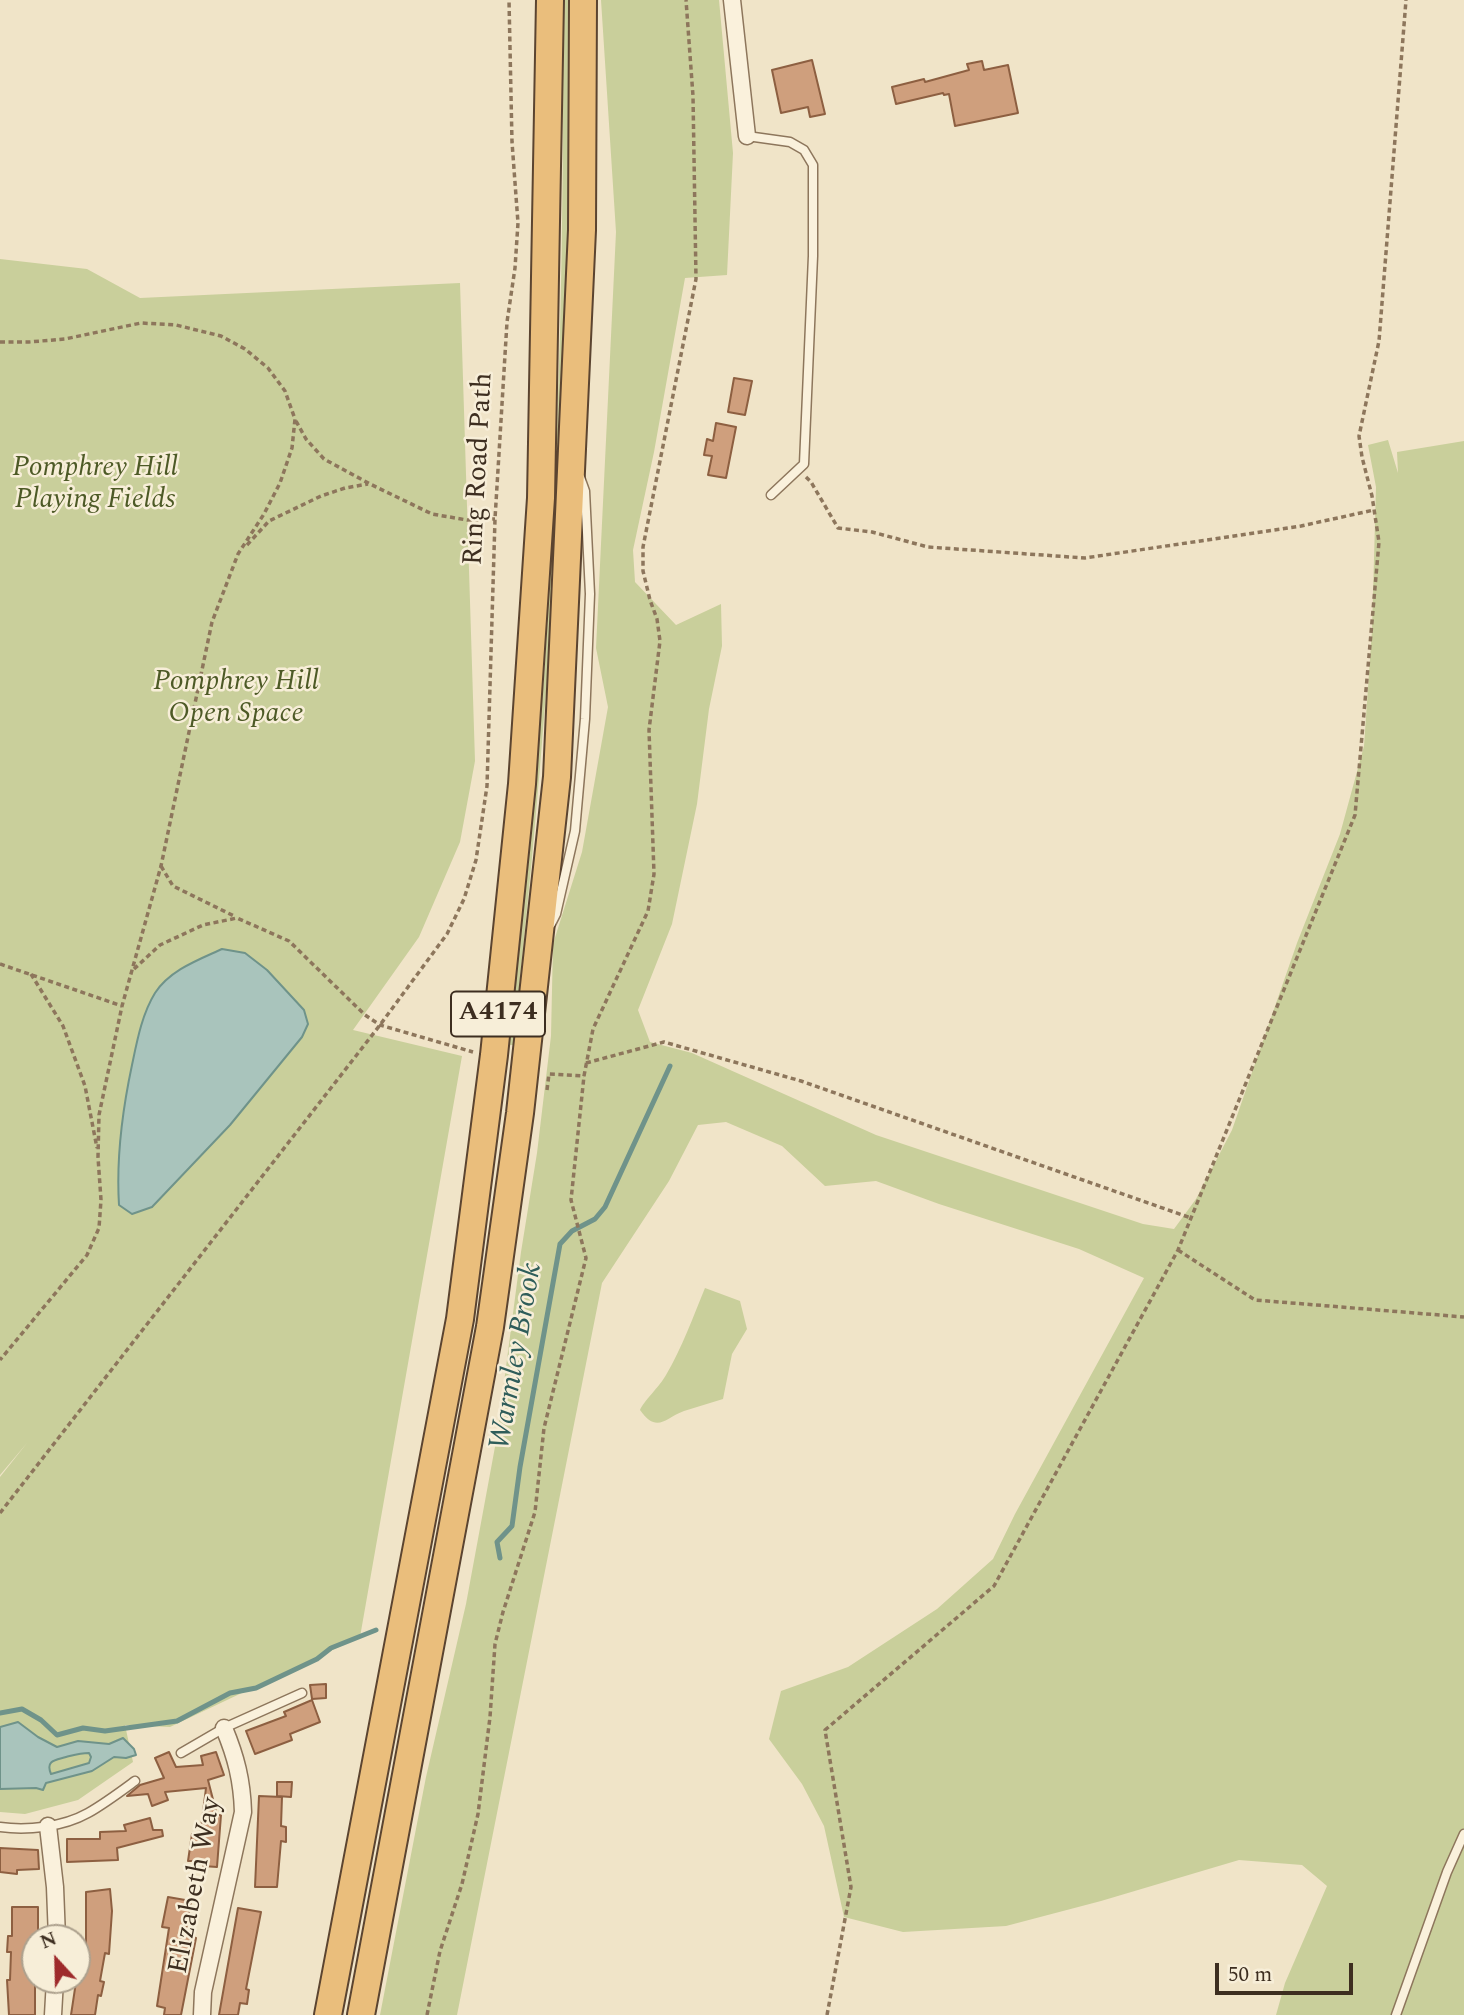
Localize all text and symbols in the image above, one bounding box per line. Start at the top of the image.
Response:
street label: Ring Road Path [458,372,502,566]
park label: Pomphrey Hill Playing Fields [12,453,178,519]
park label: Pomphrey Hill Open Space [153,667,319,733]
road number: A4174 [451,992,545,1036]
water label: Warmley Brook [484,1260,552,1454]
street label: Elizabeth Way [163,1795,231,1977]
north arrow [21,1924,91,1994]
text: N [36,1925,61,1957]
scale bar [1219,1948,1357,1992]
text: 50 m [1228,1959,1272,1991]

